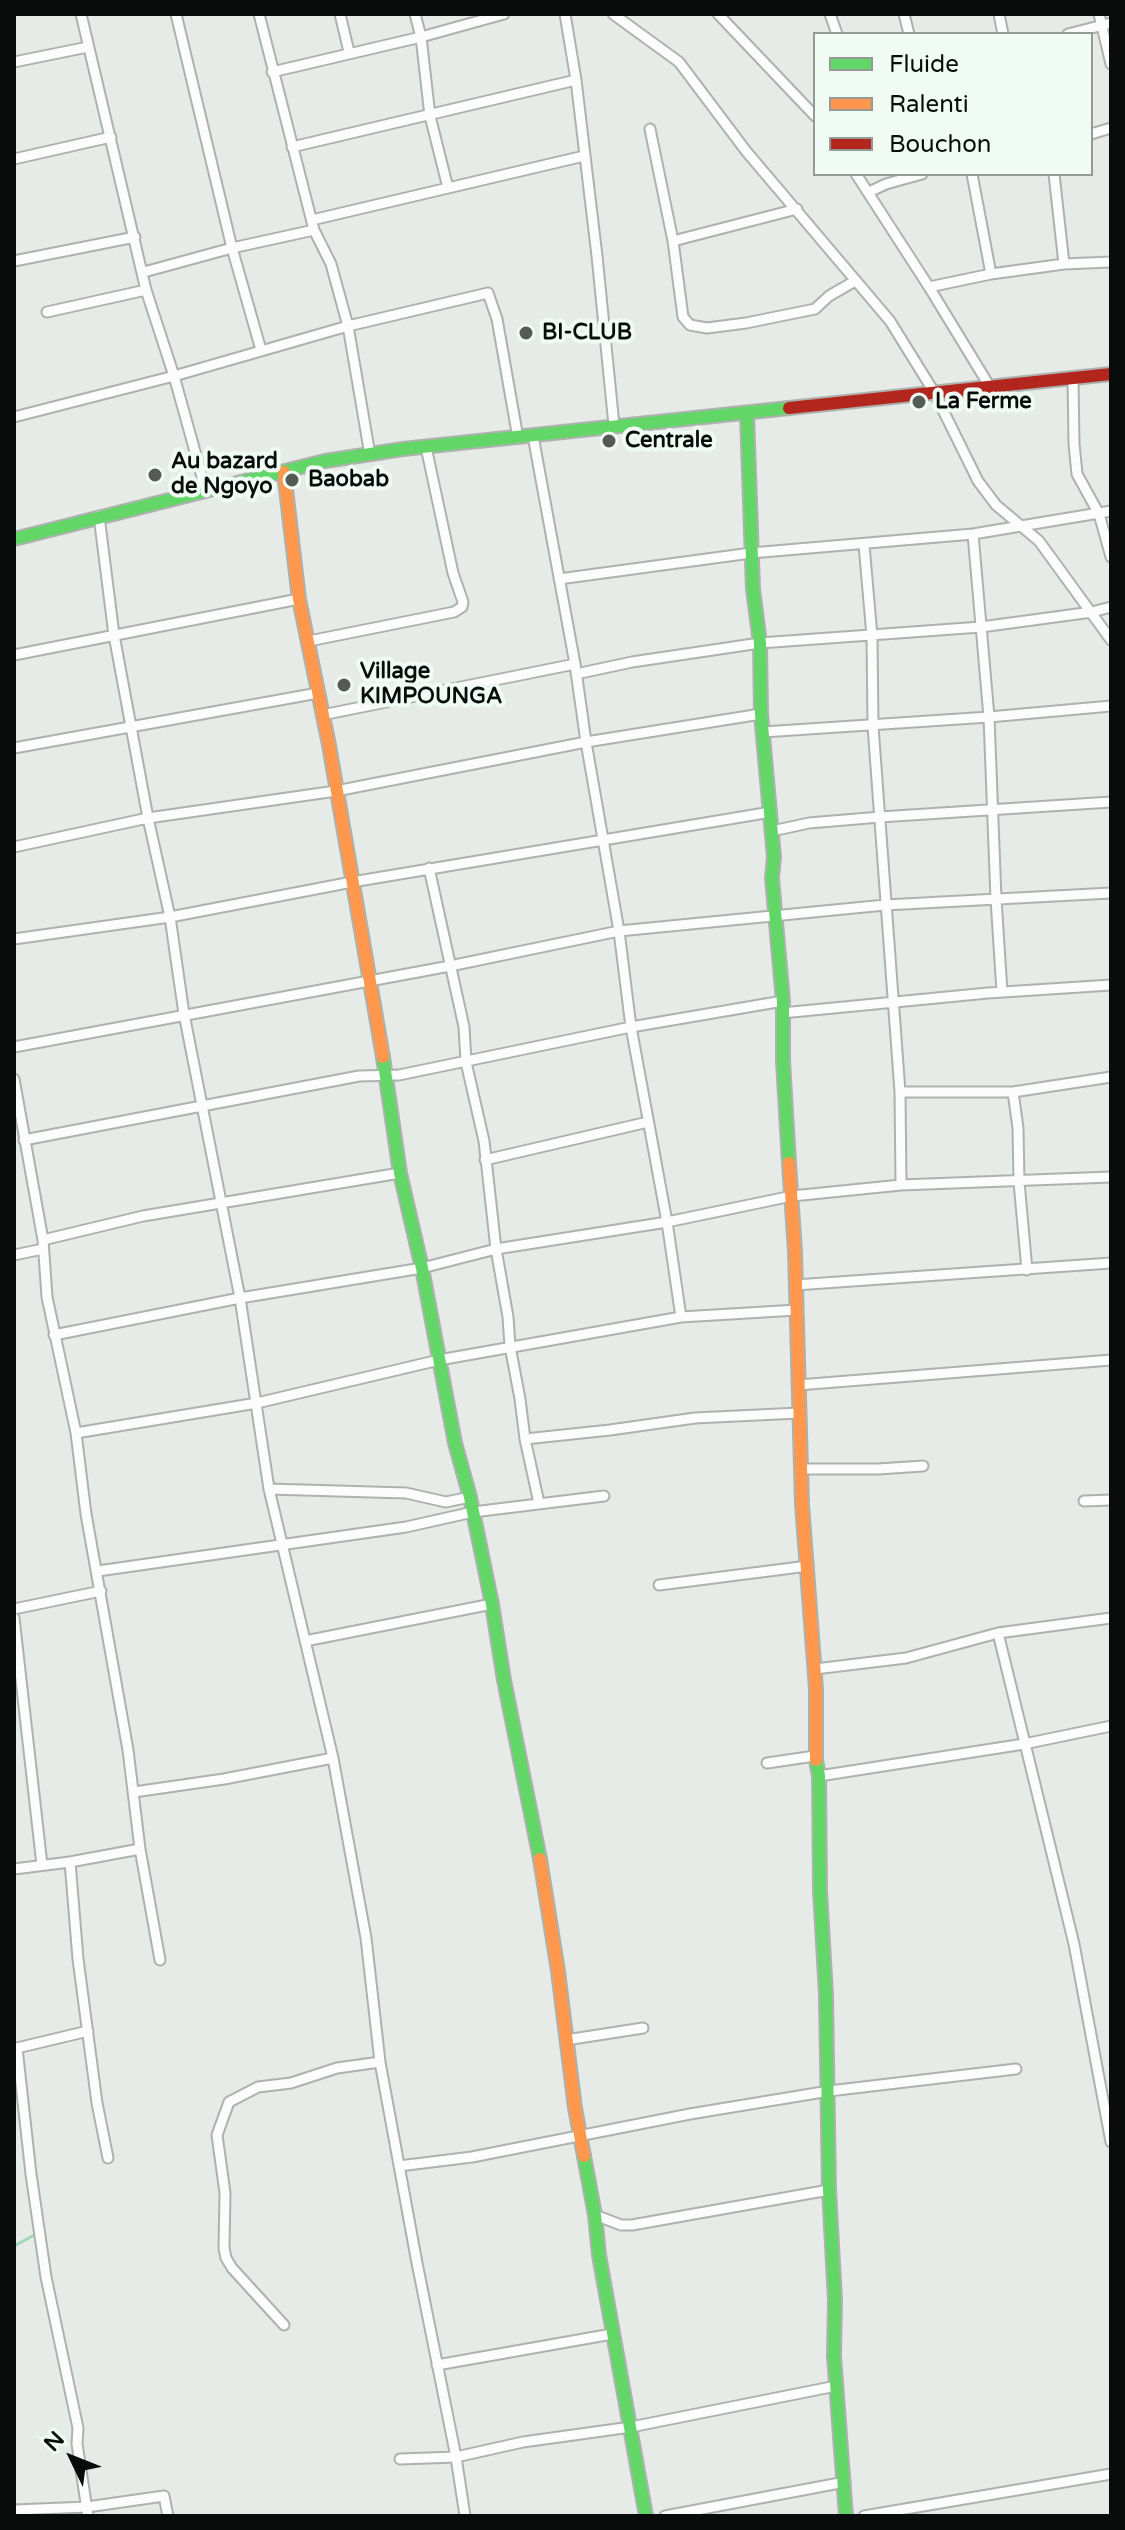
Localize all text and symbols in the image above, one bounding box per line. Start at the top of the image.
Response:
legend [813,32,1093,176]
text: Fluide [889,50,959,79]
text: Ralenti [889,90,969,119]
text: Bouchon [889,130,991,159]
place label: BI-CLUB [542,320,632,346]
marker: BI-CLUB [517,324,535,342]
place label: La Ferme [935,389,1032,415]
marker: La Ferme [910,393,928,411]
place label: Centrale [625,428,713,454]
marker: Centrale [600,432,618,450]
place label: Au bazard de Ngoyo [171,449,278,500]
marker: Au bazard de Ngoyo [146,466,164,484]
place label: Baobab [308,467,389,493]
marker: Baobab [283,471,301,489]
place label: Village KIMPOUNGA [360,659,502,710]
marker: Village KIMPOUNGA [335,676,353,694]
north arrow [32,2418,112,2498]
text: N [39,2426,70,2457]

